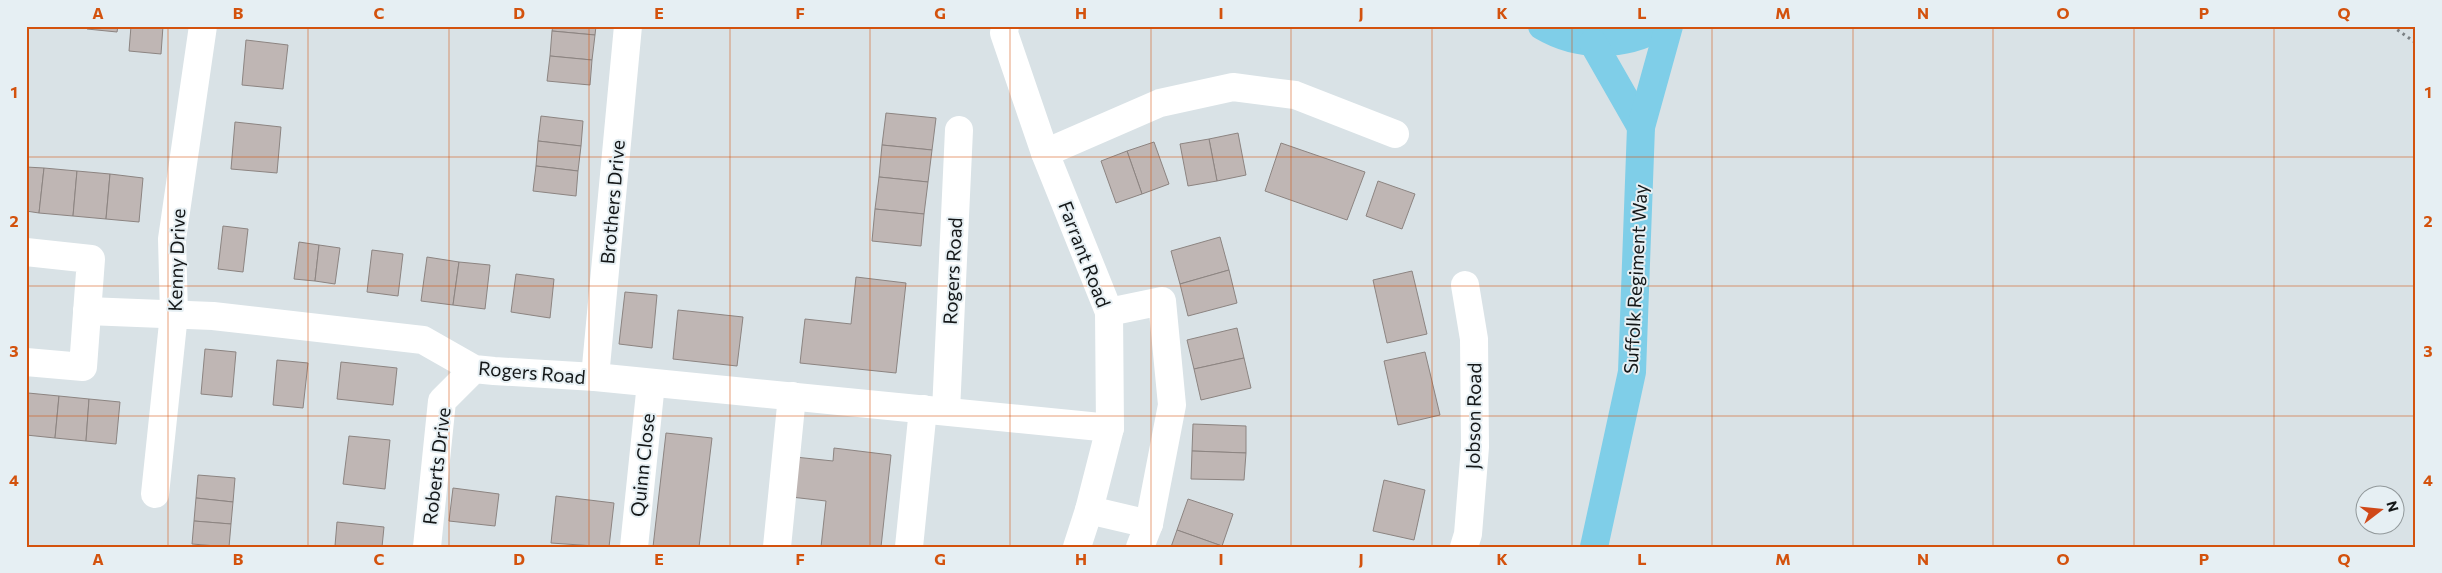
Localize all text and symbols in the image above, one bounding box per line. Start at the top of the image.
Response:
text: A [92,3,104,22]
text: B [233,3,244,22]
text: C [374,3,385,22]
text: D [513,3,525,22]
text: E [654,3,664,22]
text: F [795,3,805,22]
text: G [934,3,946,22]
text: H [1075,3,1087,22]
text: I [1218,3,1224,22]
text: J [1358,3,1364,22]
text: K [1496,3,1508,22]
text: L [1637,3,1647,22]
text: M [1775,3,1791,22]
text: N [1917,3,1929,22]
text: O [2056,3,2070,22]
text: P [2199,3,2209,22]
text: Q [2337,3,2351,22]
text: 1 [10,82,18,101]
text: 1 [2424,82,2432,101]
street label: Brothers Drive [595,139,629,265]
street label: Suffolk Regiment Way [1619,183,1651,375]
street label: Farrant Road [1054,198,1116,310]
street label: Kenny Drive [163,208,189,312]
text: 2 [9,211,19,230]
text: 2 [2423,211,2433,230]
street label: Rogers Road [938,217,966,325]
text: 3 [9,341,19,360]
text: 3 [2423,341,2433,360]
street label: Rogers Road [477,356,587,388]
street label: Jobson Road [1461,362,1485,470]
street label: Roberts Drive [417,406,455,526]
street label: Quinn Close [625,412,659,518]
text: 4 [9,470,19,489]
text: 4 [2423,470,2433,489]
north arrow [2354,486,2404,536]
text: N [2383,499,2403,514]
text: A [92,549,104,568]
text: B [233,549,244,568]
text: C [374,549,385,568]
text: D [513,549,525,568]
text: E [654,549,664,568]
text: F [795,549,805,568]
text: G [934,549,946,568]
text: H [1075,549,1087,568]
text: I [1218,549,1224,568]
text: J [1358,549,1364,568]
text: K [1496,549,1508,568]
text: L [1637,549,1647,568]
text: M [1775,549,1791,568]
text: N [1917,549,1929,568]
text: O [2056,549,2070,568]
text: P [2199,549,2209,568]
text: Q [2337,549,2351,568]

